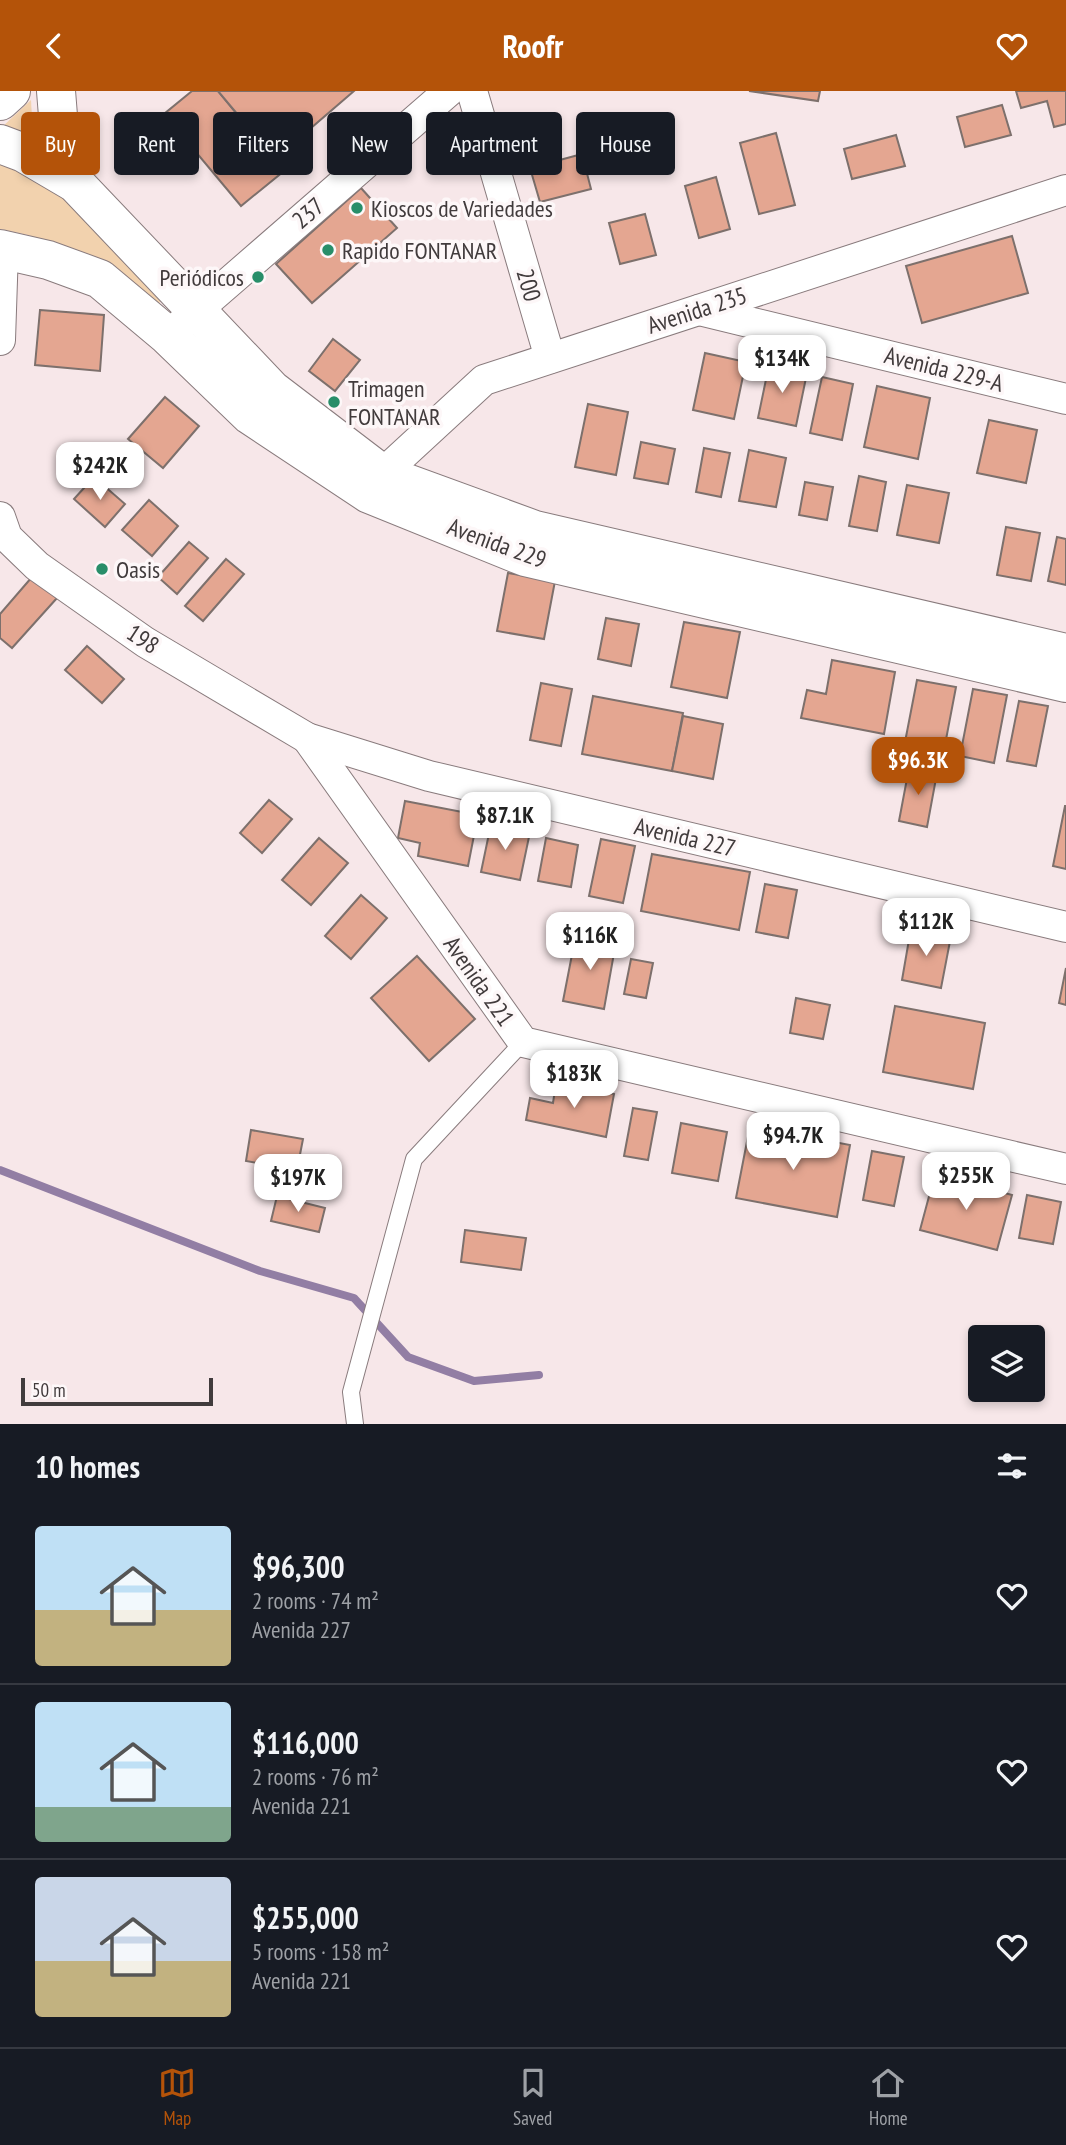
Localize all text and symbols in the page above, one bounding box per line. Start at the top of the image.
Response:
text: Roofr [503,25,563,67]
icon: back [35,27,73,65]
icon: heart [993,27,1031,65]
chip: Buy [21,112,100,175]
chip: Rent [114,112,199,175]
chip: Filters [213,112,313,175]
chip: New [327,112,412,175]
chip: Apartment [426,112,562,175]
chip: House [576,112,675,175]
street label: 237 [286,191,330,235]
place label: Kioscos de Variedades [371,193,553,224]
marker: Kioscos de Variedades [349,200,365,216]
place label: Rapido FONTANAR [342,235,497,266]
marker: Rapido FONTANAR [320,242,336,258]
place label: Periódicos [160,262,244,293]
street label: 200 [510,265,548,305]
marker: Periódicos [250,269,266,285]
street label: Avenida 235 [643,279,751,341]
pin: $134K [733,335,831,395]
street label: Avenida 229-A [881,339,1007,399]
text: $134K [754,343,810,372]
place label: Trimagen FONTANAR [348,373,441,432]
marker: Trimagen FONTANAR [326,394,342,410]
pin: $242K [51,443,149,502]
text: $242K [72,450,128,479]
street label: Avenida 229 [443,511,551,575]
place label: Oasis [116,554,160,585]
marker: Oasis [94,561,110,577]
street label: 198 [121,617,165,661]
pin: $96.3K [861,737,975,797]
text: $96.3K [888,745,948,774]
pin: $87.1K [448,793,562,852]
text: $87.1K [476,800,534,829]
street label: Avenida 227 [631,810,739,864]
pin: $112K [877,899,975,958]
text: $112K [898,906,954,935]
pin: $116K [541,913,639,972]
text: $116K [562,920,618,949]
street label: Avenida 221 [437,930,521,1032]
pin: $183K [525,1051,623,1110]
text: $183K [546,1058,602,1087]
pin: $94.7K [736,1112,850,1172]
text: $94.7K [763,1120,823,1149]
pin: $255K [917,1153,1015,1212]
pin: $197K [249,1155,347,1214]
text: $255K [938,1160,994,1189]
text: $197K [270,1162,326,1191]
map controls [968,1325,1045,1402]
button: layers [968,1325,1045,1402]
scale bar [21,1375,214,1407]
text: 50 m [32,1378,66,1402]
text: 10 homes [35,1447,140,1486]
icon: filters [993,1447,1031,1485]
text: $96,300 [252,1547,345,1586]
icon: home [91,1554,175,1638]
icon: heart [993,1577,1031,1615]
text: 2 rooms · 74 m² [252,1586,379,1615]
text: Avenida 227 [252,1615,351,1644]
text: $116,000 [252,1723,359,1762]
icon: home [91,1730,175,1814]
icon: heart [993,1753,1031,1791]
text: 2 rooms · 76 m² [252,1762,379,1791]
text: Avenida 221 [252,1791,351,1820]
text: $255,000 [252,1898,359,1937]
icon: home [91,1905,175,1989]
icon: heart [993,1928,1031,1966]
text: 5 rooms · 158 m² [252,1937,389,1966]
text: Avenida 221 [252,1966,351,1995]
tab: Map [158,2064,196,2130]
tab: Saved [513,2064,552,2130]
tab: Home [869,2064,908,2130]

